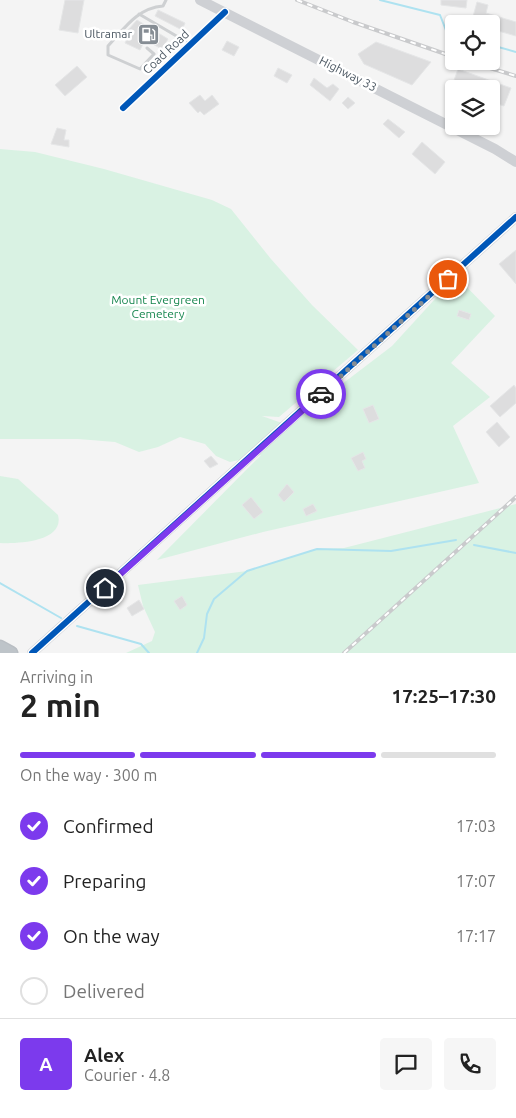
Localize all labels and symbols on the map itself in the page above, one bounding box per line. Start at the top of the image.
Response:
fuel station icon: Ultramar [136,22,160,46]
place label: Ultramar [84,27,132,40]
street label: Coad Road [140,27,191,76]
street label: Highway 33 [317,54,379,94]
pin [427,258,469,300]
park label: Mount Evergreen Cemetery [111,293,205,320]
courier [296,369,346,419]
pin [84,567,126,609]

